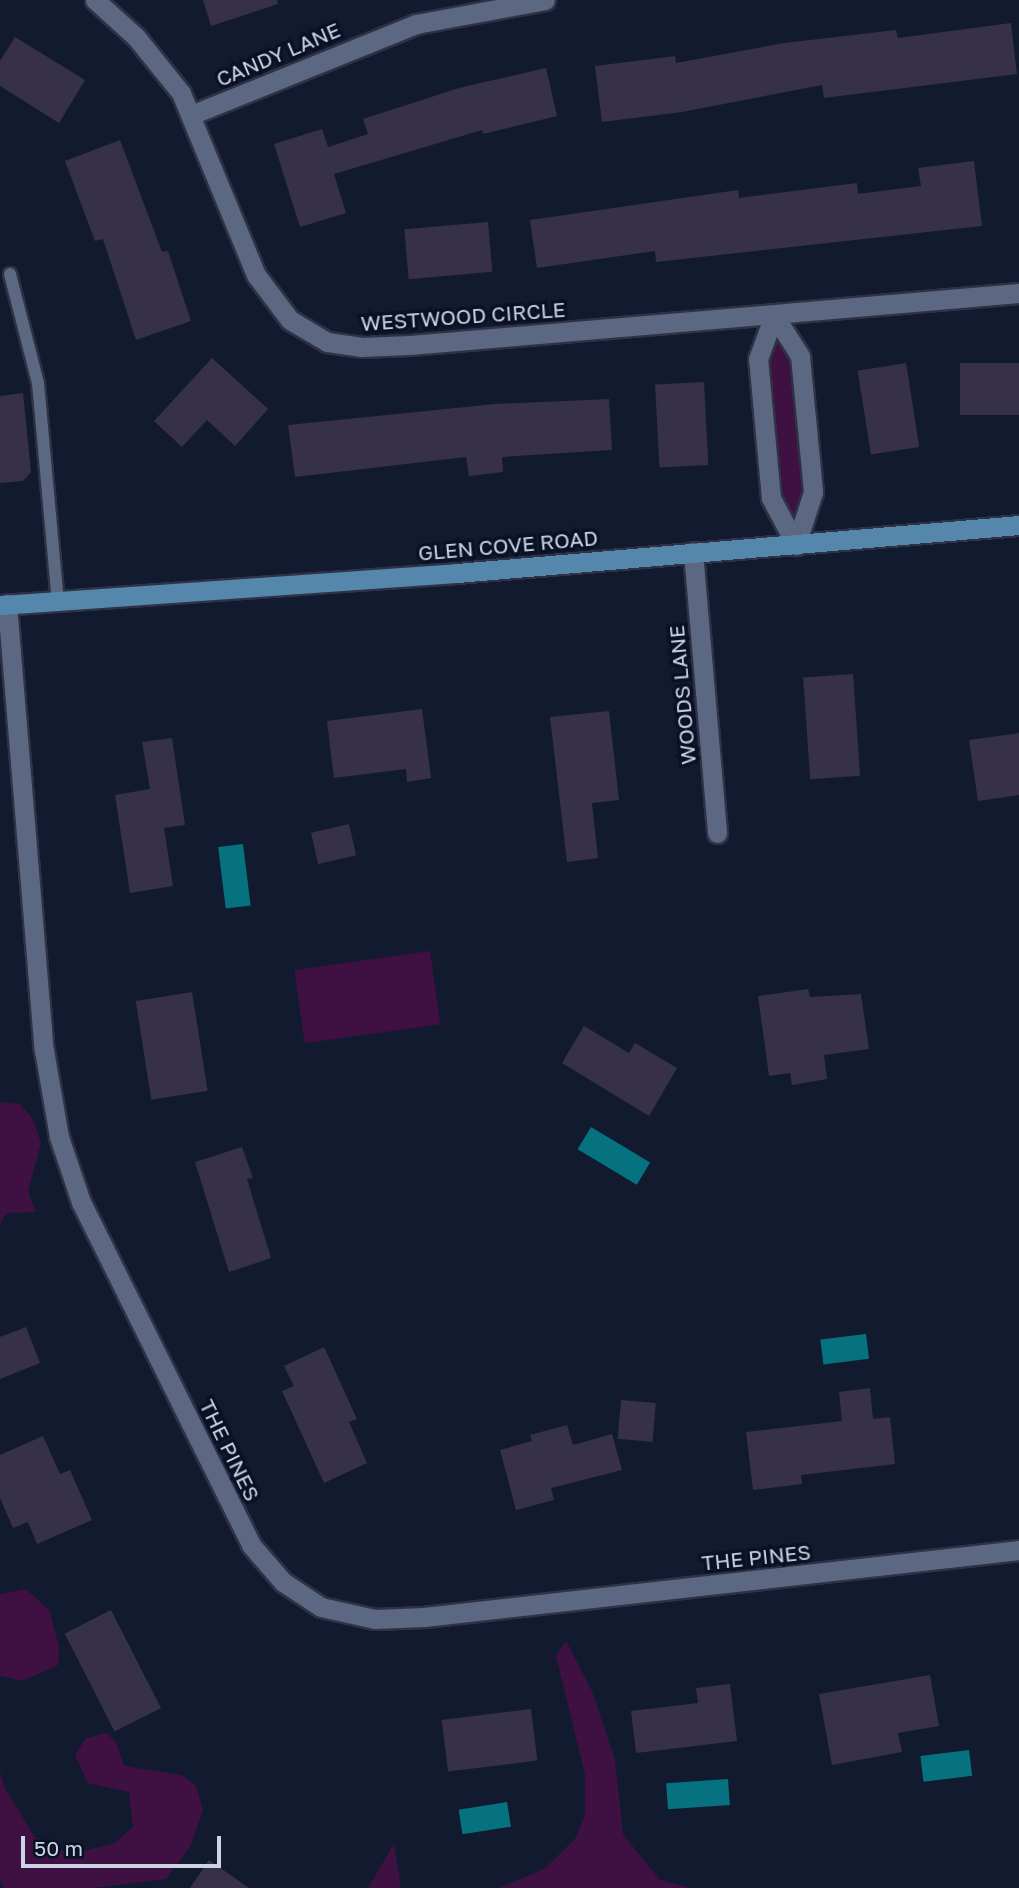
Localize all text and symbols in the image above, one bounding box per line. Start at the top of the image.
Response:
street label: CANDY LANE [212,17,344,91]
street label: WESTWOOD CIRCLE [360,296,566,336]
street label: GLEN COVE ROAD [417,525,599,565]
street label: WOODS LANE [663,624,701,766]
street label: THE PINES [195,1395,265,1505]
street label: THE PINES [700,1539,812,1575]
scale bar [24,1822,224,1866]
text: 50 m [34,1835,83,1861]

